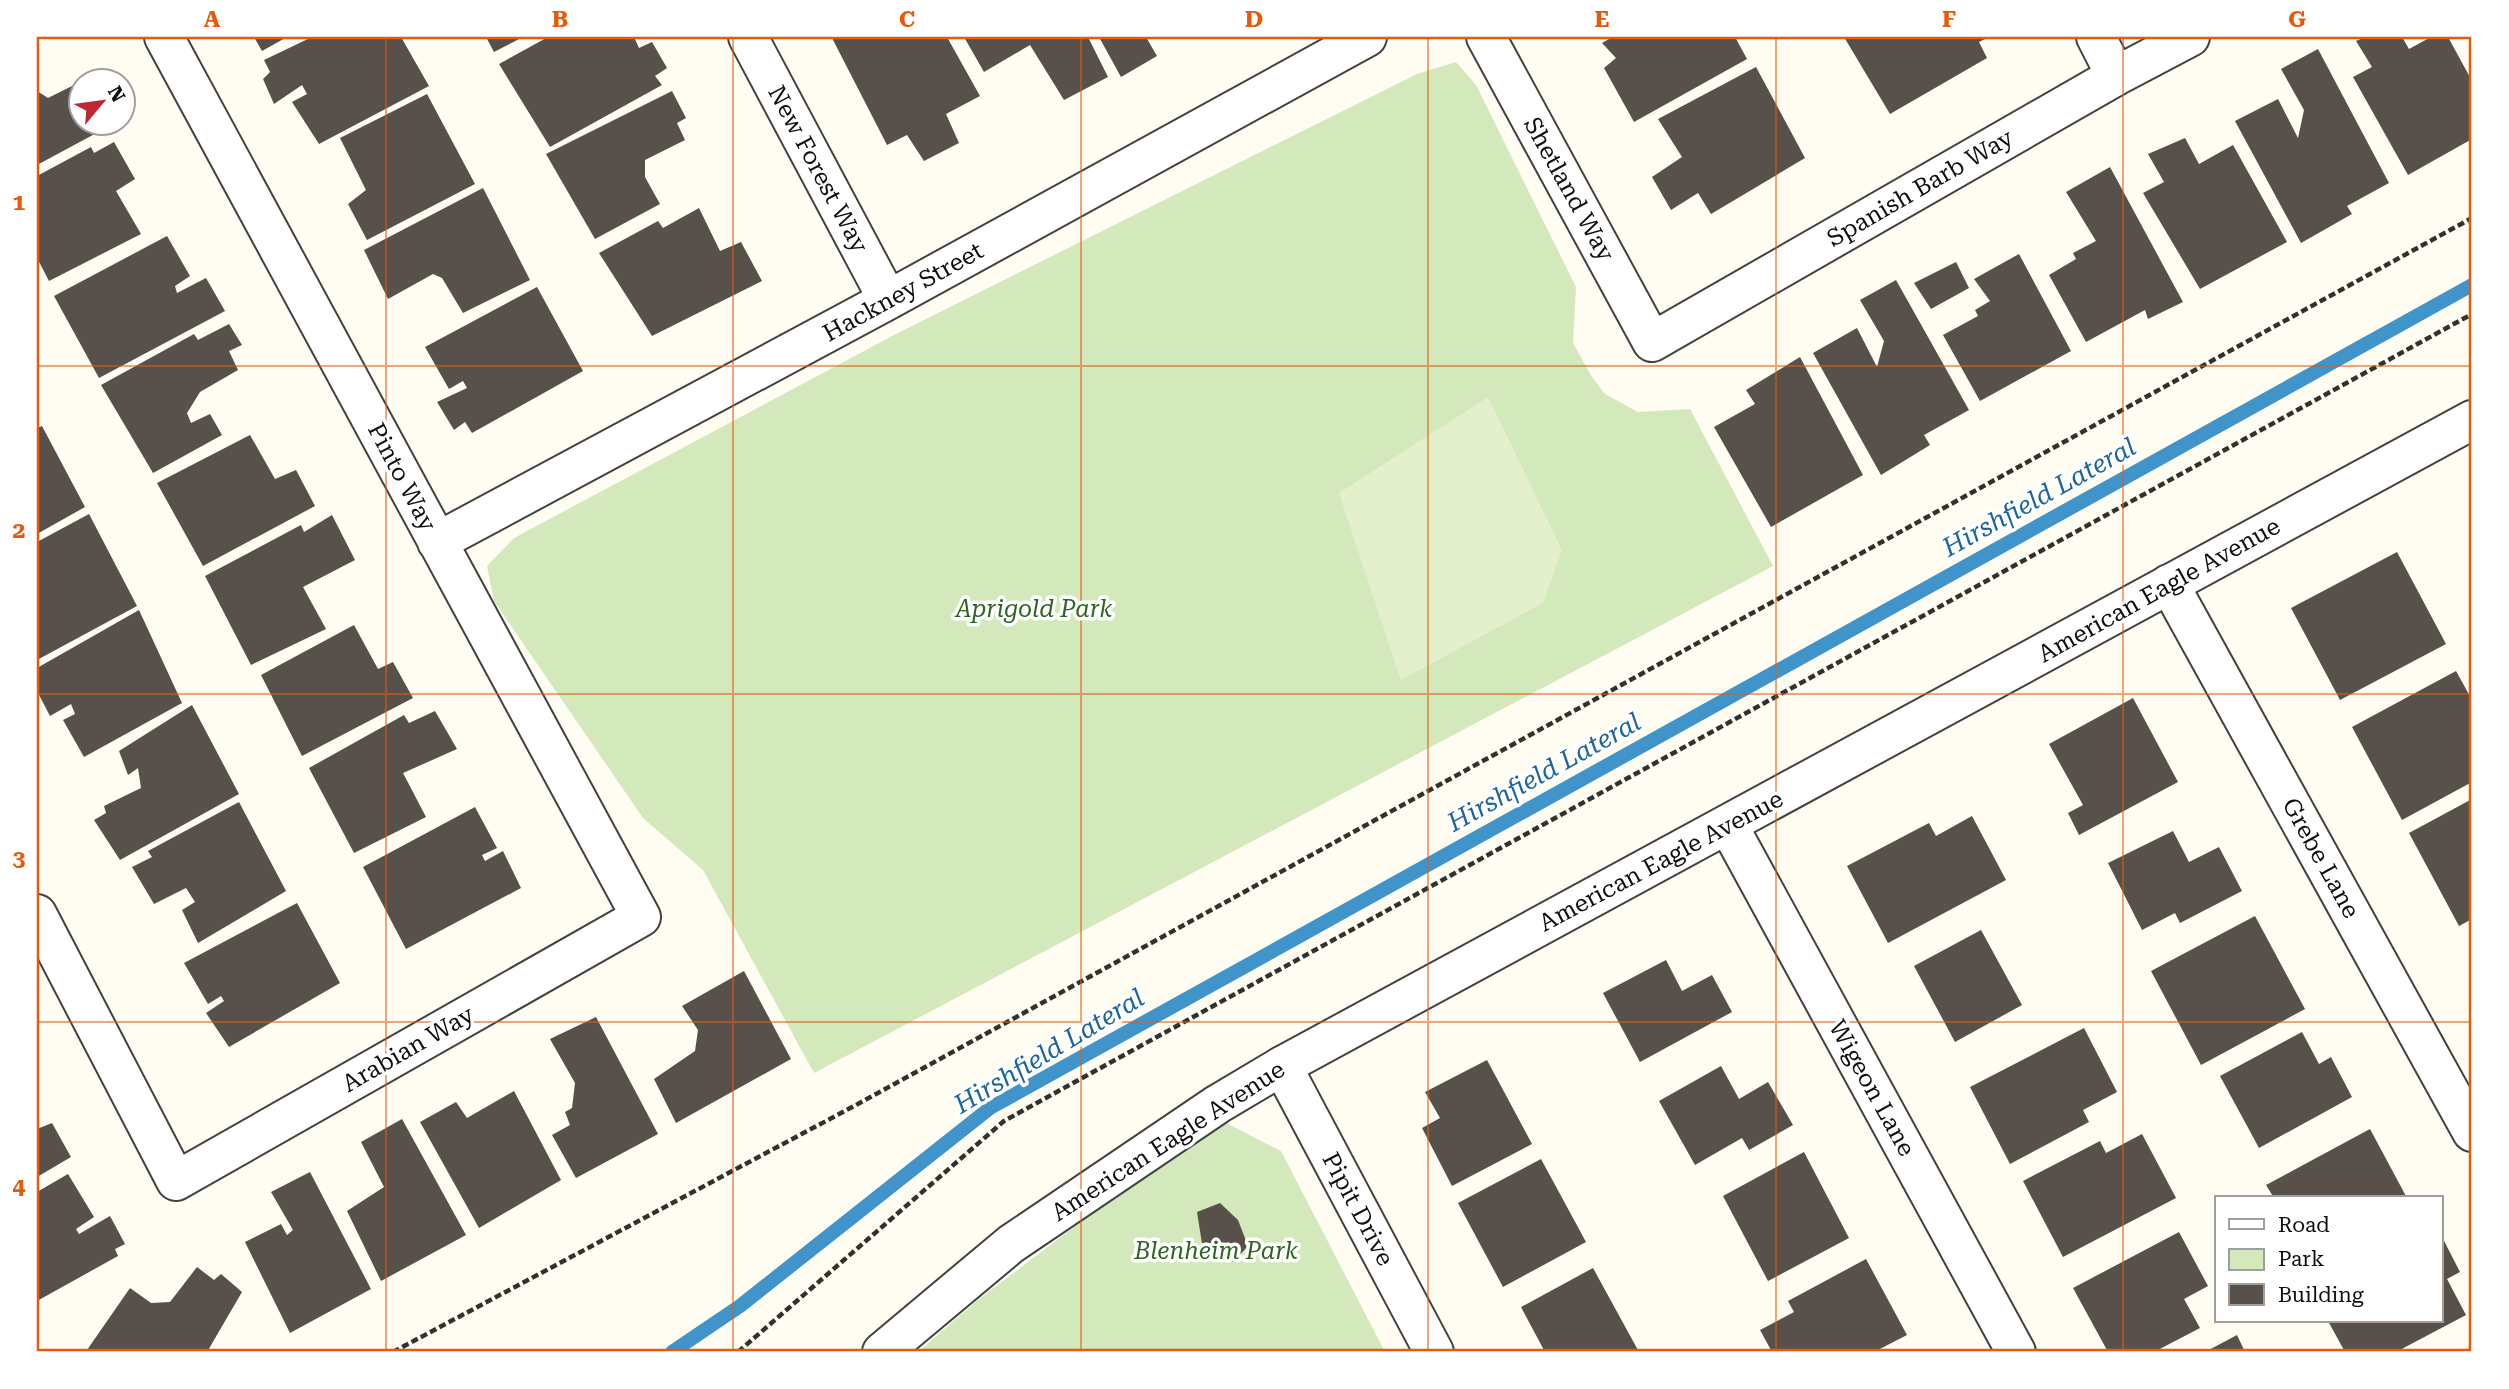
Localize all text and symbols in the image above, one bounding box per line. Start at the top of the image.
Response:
text: A [204,6,221,33]
text: B [552,6,568,33]
text: C [899,6,915,33]
text: D [1245,6,1263,33]
text: E [1595,6,1609,33]
text: F [1942,6,1956,33]
text: G [2288,6,2306,33]
north arrow [66,66,136,136]
street label: New Forest Way [762,81,874,258]
text: N [103,82,130,106]
street label: Shetland Way [1518,112,1620,266]
street label: Spanish Barb Way [1822,123,2019,253]
text: 1 [13,189,26,216]
street label: Hackney Street [818,236,988,348]
street label: Pinto Way [362,418,442,536]
water label: Hirshfield Lateral [1936,431,2141,563]
street label: American Eagle Avenue [2033,512,2285,668]
text: 2 [13,517,25,544]
park label: Aprigold Park [954,595,1112,623]
water label: Hirshfield Lateral [1441,706,1646,838]
street label: American Eagle Avenue [1534,785,1788,937]
street label: Grebe Lane [2277,793,2365,923]
text: 3 [13,845,26,872]
water label: Hirshfield Lateral [948,982,1149,1120]
street label: Arabian Way [337,1000,479,1098]
street label: Wigeon Lane [1823,1015,1921,1161]
street label: American Eagle Avenue [1046,1055,1290,1227]
street label: Pipit Drive [1316,1148,1400,1270]
text: 4 [13,1173,26,1200]
legend [2215,1196,2442,1322]
text: Road [2278,1213,2330,1237]
park label: Blenheim Park [1133,1237,1298,1265]
text: Park [2278,1247,2324,1271]
text: Building [2278,1283,2364,1307]

